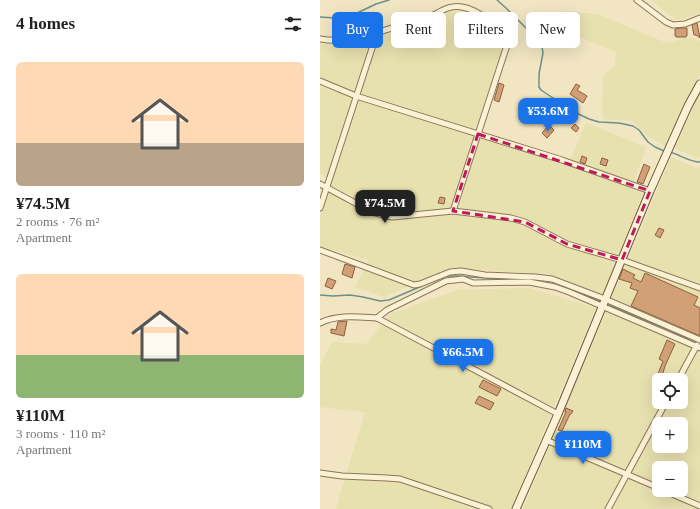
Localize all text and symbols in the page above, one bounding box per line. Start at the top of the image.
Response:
chip: Buy [332,12,383,48]
chip: Rent [391,12,446,48]
chip: Filters [454,12,518,48]
chip: New [526,12,580,48]
icon: filters [282,13,304,35]
text: 4 homes [16,14,75,33]
icon: home [124,88,196,160]
pin: ¥53.6M [515,98,581,132]
text: ¥53.6M [527,103,569,118]
pin: ¥74.5M [352,190,418,224]
text: ¥74.5M [16,194,70,213]
text: ¥74.5M [364,195,406,210]
text: 2 rooms · 76 m² [16,214,99,229]
text: Apartment [16,230,72,245]
icon: home [124,300,196,372]
pin: ¥66.5M [430,339,496,373]
text: ¥66.5M [442,344,484,359]
map controls [652,373,688,497]
button: locate [652,373,688,409]
text: ¥110M [16,406,65,425]
button: + [652,417,688,453]
text: 3 rooms · 110 m² [16,426,105,441]
pin: ¥110M [555,431,611,465]
text: ¥110M [564,436,602,451]
text: Apartment [16,442,72,457]
button: − [652,461,688,497]

